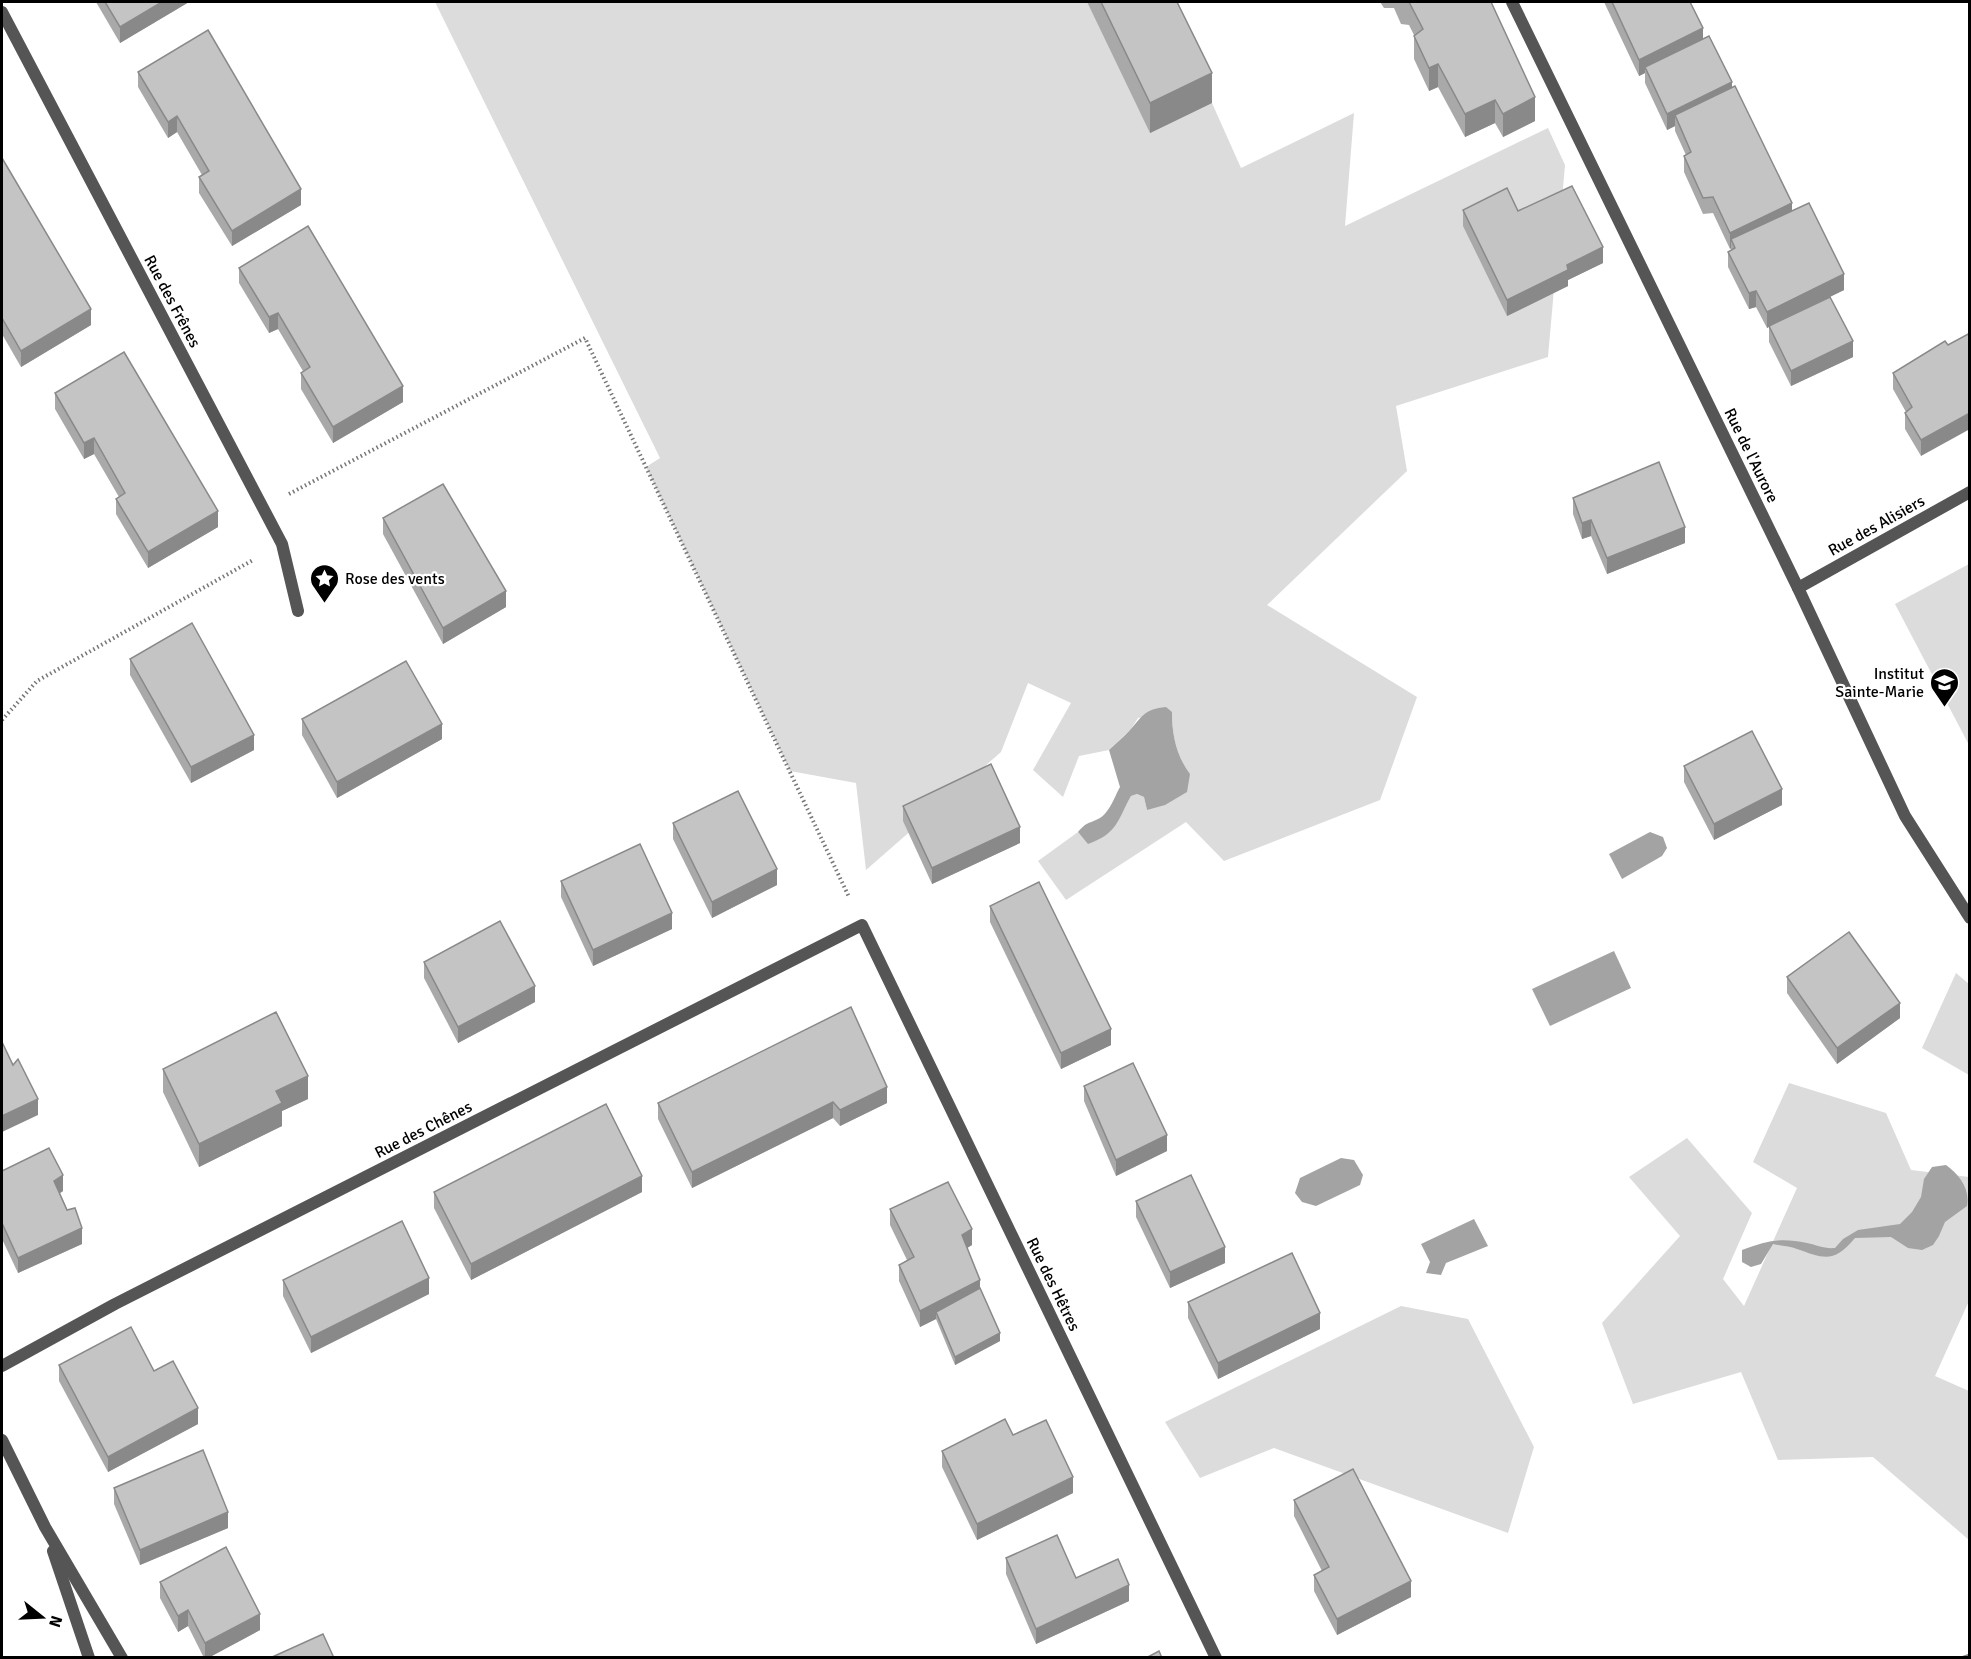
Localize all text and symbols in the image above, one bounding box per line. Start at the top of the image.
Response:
street label: Rue des Frênes [139,252,205,351]
street label: Rue de l'Aurore [1720,405,1783,506]
street label: Rue des Alisiers [1825,491,1928,561]
place icon: Rose des vents [308,562,340,604]
place label: Rose des vents [345,569,445,589]
place label: Institut Sainte-Marie [1835,664,1924,702]
school or university icon: Institut Sainte-Marie [1929,666,1961,708]
street label: Rue des Chênes [371,1097,475,1163]
street label: Rue des Hêtres [1022,1234,1084,1334]
north arrow [12,1587,72,1647]
text: N [44,1613,67,1630]

